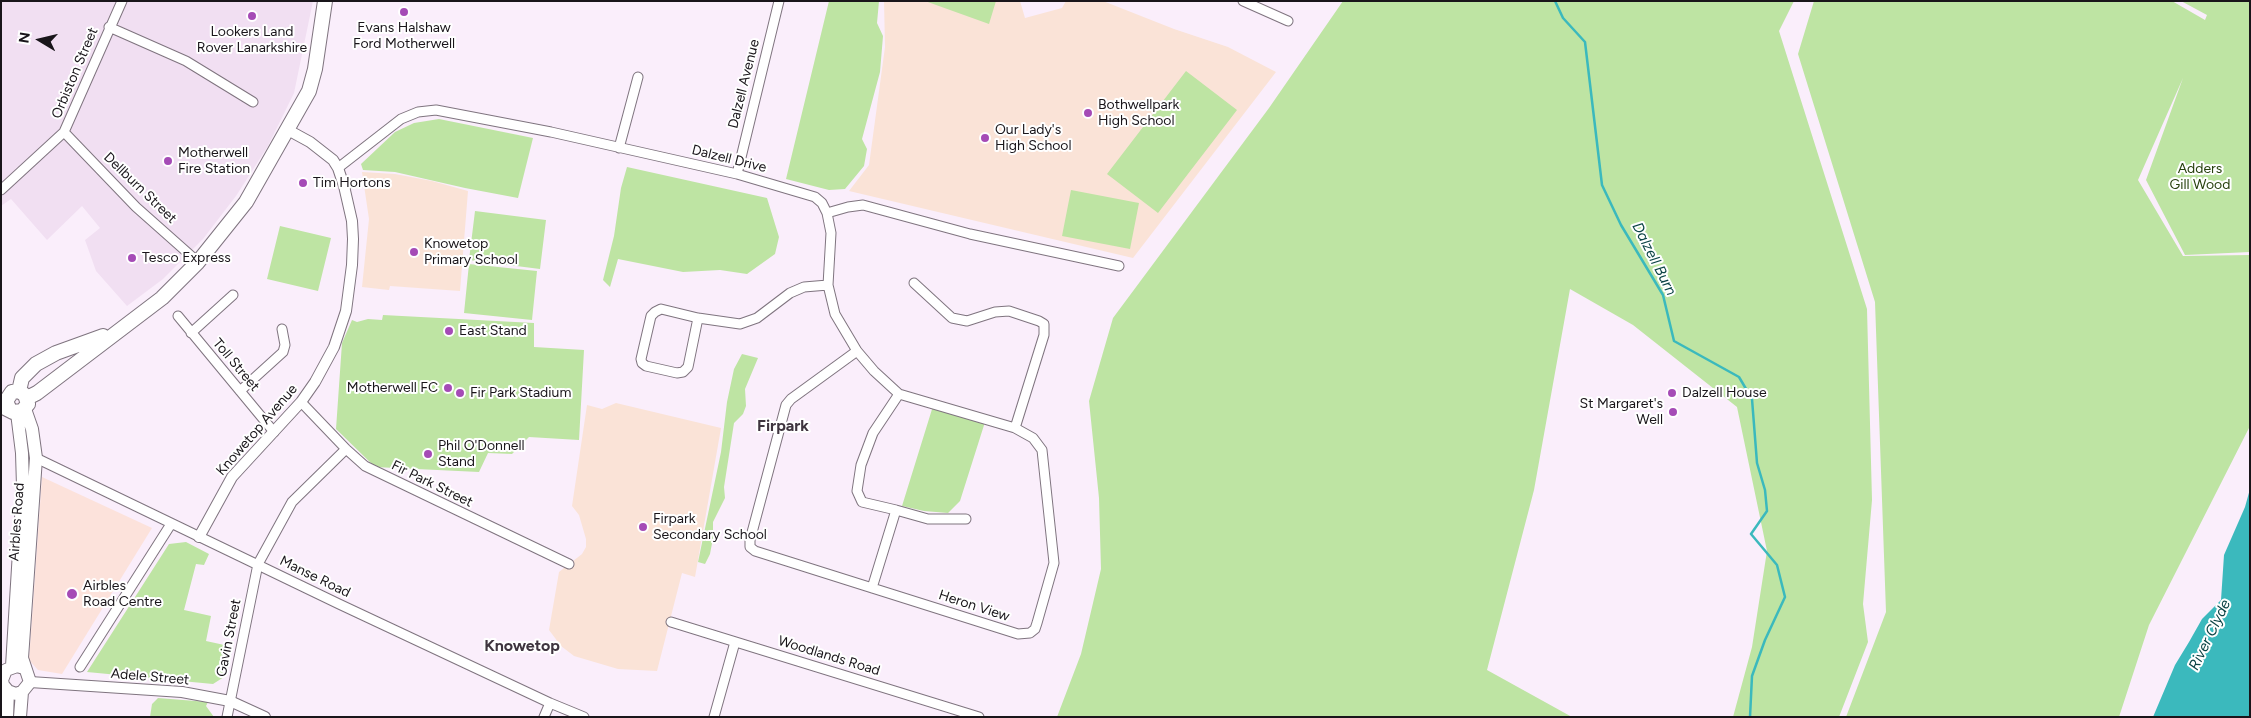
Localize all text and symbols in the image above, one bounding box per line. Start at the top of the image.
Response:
marker: Evans Halshaw Ford Motherwell [398,6,410,18]
marker: Lookers Land Rover Lanarkshire [246,10,258,22]
north arrow [15,15,65,65]
place label: Evans Halshaw Ford Motherwell [353,20,455,52]
place label: Lookers Land Rover Lanarkshire [197,24,307,56]
street label: Orbiston Street [48,25,102,121]
text: N [15,31,34,44]
street label: Dalzell Avenue [725,38,763,130]
place label: Bothwellpark High School [1098,97,1179,130]
marker: Bothwellpark High School [1082,107,1094,119]
place label: Our Lady's High School [995,122,1072,154]
marker: Our Lady's High School [979,132,991,144]
street label: Dalzell Drive [690,142,768,176]
place label: Motherwell Fire Station [178,145,250,178]
street label: Dellburn Street [100,149,180,227]
marker: Motherwell Fire Station [162,155,174,167]
park label: Adders Gill Wood [2170,161,2230,193]
place label: Tim Hortons [313,175,390,191]
marker: Tim Hortons [297,177,309,189]
water label: Dalzell Burn [1628,220,1680,298]
place label: Knowetop Primary School [424,236,518,268]
marker: Knowetop Primary School [408,246,420,258]
place label: Tesco Express [142,250,231,266]
marker: Tesco Express [126,252,138,264]
place label: East Stand [459,323,527,339]
marker: East Stand [443,325,455,337]
street label: Toll Street [209,335,263,395]
place label: Motherwell FC [347,380,438,396]
street label: Knowetop Avenue [213,381,301,479]
marker: Motherwell FC [442,382,454,394]
place label: Fir Park Stadium [470,385,571,401]
place label: Dalzell House [1682,385,1767,401]
marker: Fir Park Stadium [454,387,466,399]
marker: Dalzell House [1666,387,1678,399]
place label: St Margaret's Well [1580,396,1663,428]
marker: St Margaret's Well [1667,406,1679,418]
district label: Firpark [757,416,809,436]
place label: Phil O'Donnell Stand [438,438,525,471]
marker: Phil O'Donnell Stand [422,448,434,460]
street label: Fir Park Street [389,457,475,511]
street label: Airbles Road [6,482,28,562]
place label: Firpark Secondary School [653,511,767,544]
marker: Firpark Secondary School [637,521,649,533]
street label: Manse Road [277,553,353,601]
place label: Airbles Road Centre [83,578,162,610]
marker: Airbles Road Centre [65,587,79,601]
street label: Heron View [936,587,1012,625]
water label: River Clyde [2185,597,2235,673]
street label: Gavin Street [213,598,245,678]
street label: Woodlands Road [776,633,882,679]
district label: Knowetop [484,636,560,656]
street label: Adele Street [110,665,190,689]

